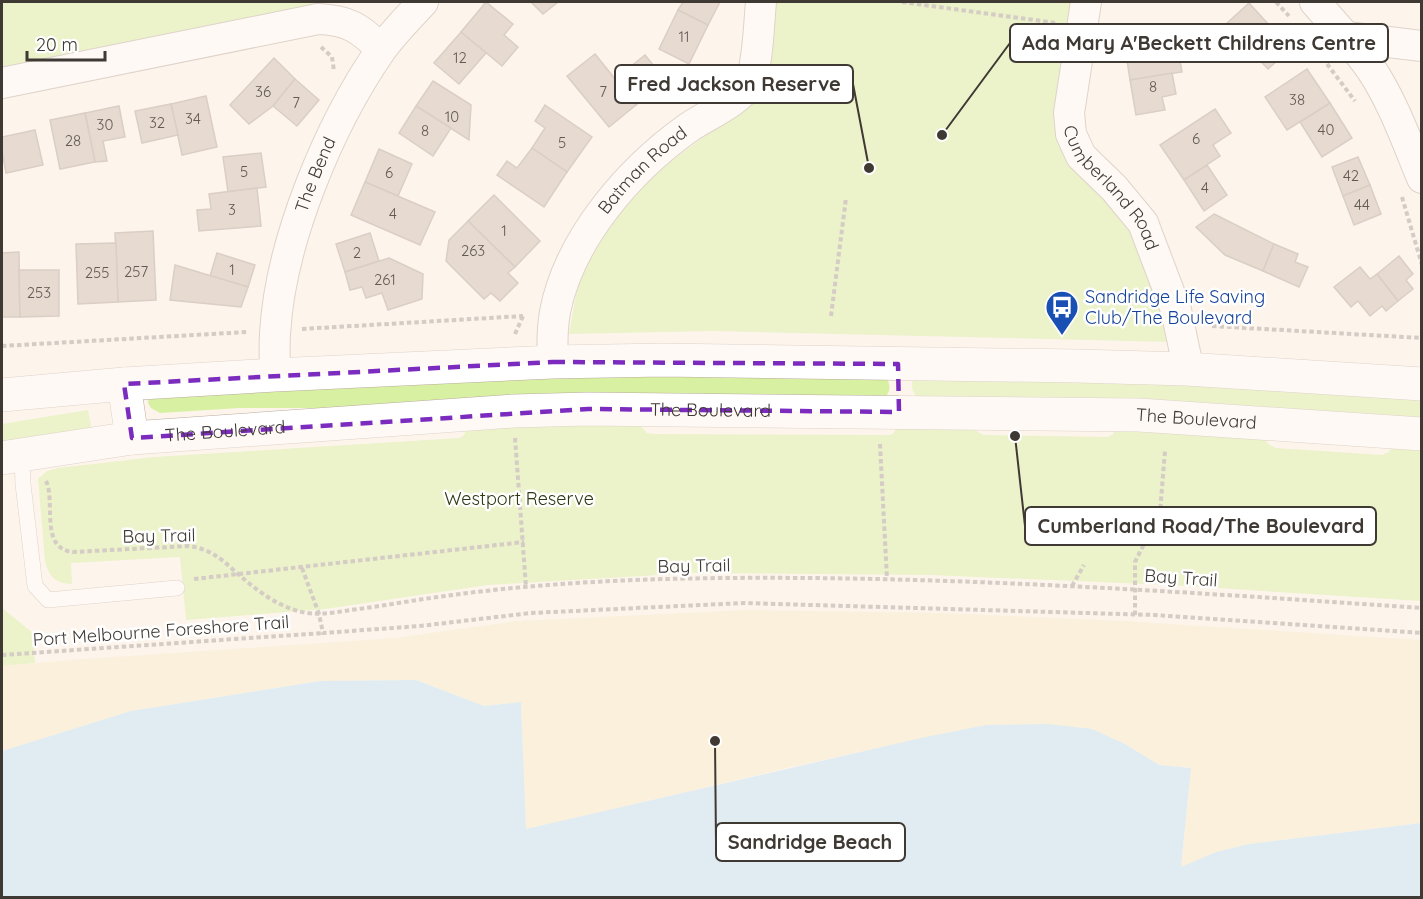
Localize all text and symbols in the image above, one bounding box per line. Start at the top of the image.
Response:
scale bar [27,24,105,62]
callout: Ada Mary A'Beckett Childrens Centre [1010,24,1388,62]
house number: 11 [678,27,690,46]
text: Ada Mary A'Beckett Childrens Centre [1022,30,1376,55]
text: 20 m [36,33,78,56]
house number: 12 [453,48,467,67]
callout: Fred Jackson Reserve [615,65,853,103]
text: Fred Jackson Reserve [627,71,841,96]
house number: 8 [1149,77,1157,96]
house number: 36 [255,82,271,101]
house number: 7 [599,82,607,101]
house number: 38 [1289,90,1305,109]
house number: 7 [292,93,300,112]
house number: 10 [445,107,459,126]
house number: 34 [185,109,201,128]
house number: 32 [149,113,165,132]
house number: 30 [97,115,113,134]
house number: 40 [1318,120,1334,139]
house number: 8 [421,121,429,140]
street label: Batman Road [593,121,691,218]
street label: Cumberland Road [1059,124,1164,253]
house number: 6 [1192,129,1200,148]
house number: 28 [65,131,81,150]
street label: The Bend [290,133,341,215]
house number: 5 [558,133,566,152]
house number: 5 [240,162,248,181]
house number: 6 [385,163,393,182]
house number: 42 [1343,166,1359,185]
house number: 4 [1201,178,1209,197]
house number: 44 [1354,195,1370,214]
house number: 3 [228,200,236,219]
house number: 4 [389,204,397,223]
house number: 1 [501,221,507,240]
house number: 263 [461,241,485,260]
house number: 2 [353,243,361,262]
house number: 1 [229,260,235,279]
house number: 257 [124,262,148,281]
house number: 255 [85,263,109,282]
house number: 261 [374,270,396,289]
house number: 253 [27,283,51,302]
place label: Sandridge Life Saving Club/The Boulevard [1085,285,1265,329]
bus stop icon: Sandridge Life Saving Club/The Boulevard [1044,289,1080,336]
street label: The Boulevard [650,398,771,422]
street label: The Boulevard [1135,403,1257,434]
street label: The Boulevard [164,415,286,447]
park label: Westport Reserve [444,487,594,510]
callout: Cumberland Road/The Boulevard [1025,507,1376,545]
text: Cumberland Road/The Boulevard [1038,513,1364,538]
street label: Bay Trail [122,523,196,548]
street label: Bay Trail [657,553,731,578]
street label: Bay Trail [1144,563,1218,592]
street label: Port Melbourne Foreshore Trail [32,610,290,651]
callout: Sandridge Beach [716,823,905,861]
text: Sandridge Beach [728,829,892,854]

